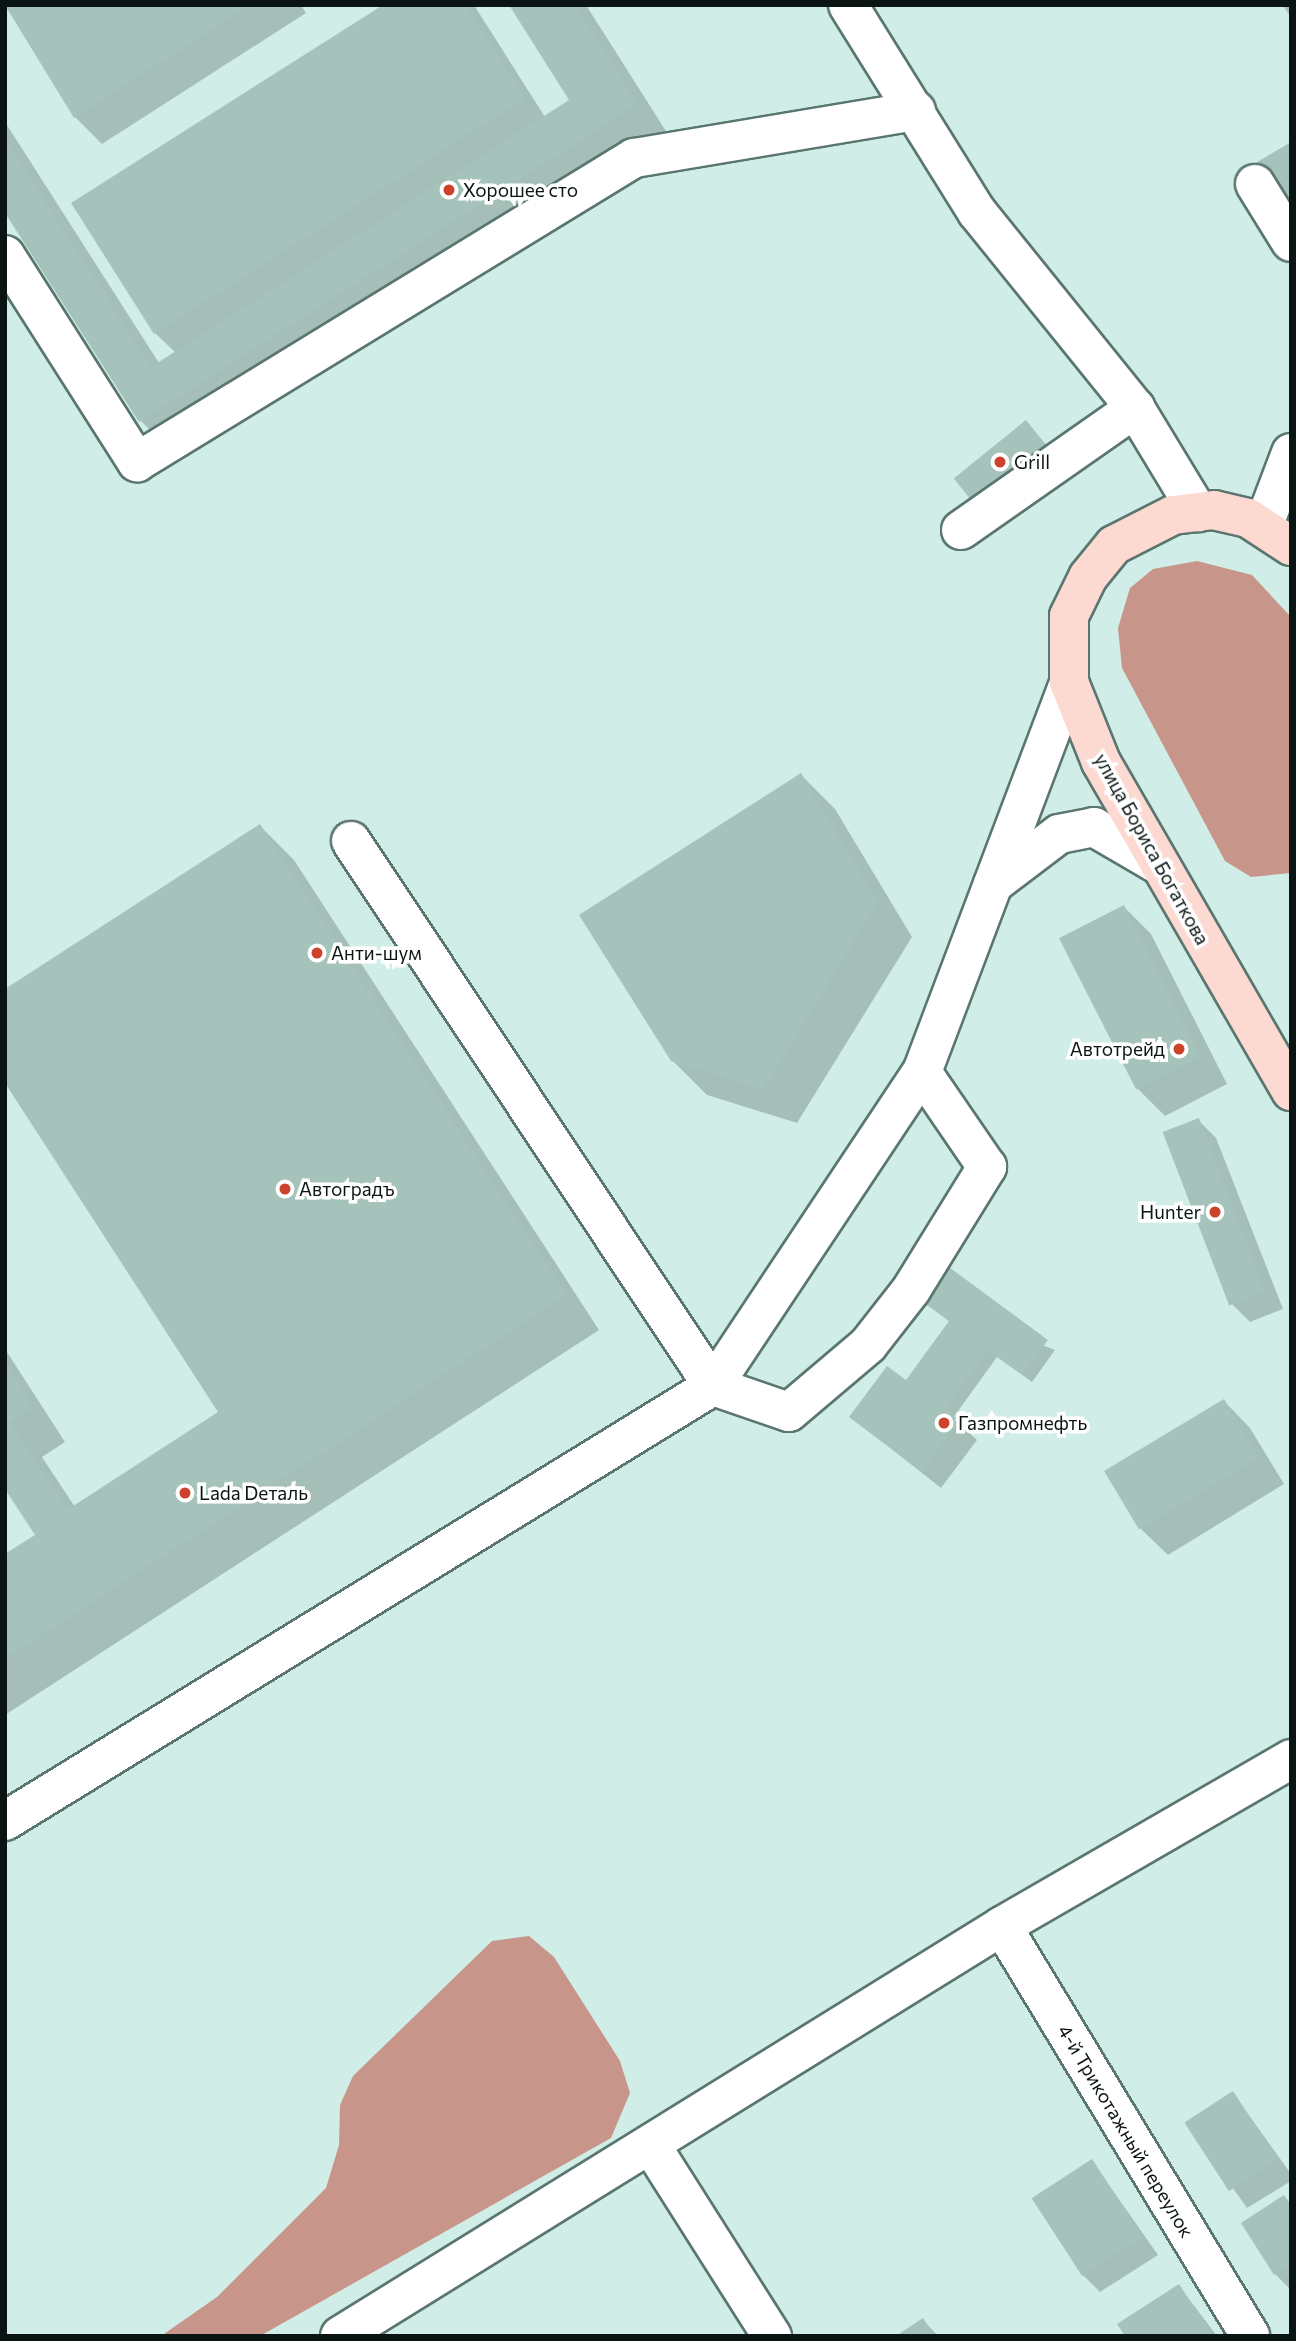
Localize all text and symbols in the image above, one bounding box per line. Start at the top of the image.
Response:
place label: Хорошее сто [463,179,578,201]
marker: Хорошее сто [441,182,457,198]
place label: Grill [1014,451,1050,473]
marker: Grill [992,454,1008,470]
street label: улица Бориса Богаткова [1090,749,1214,949]
place label: Анти-шум [331,942,422,964]
marker: Анти-шум [309,945,325,961]
place label: Автотрейд [1070,1038,1165,1060]
marker: Автотрейд [1171,1041,1187,1057]
place label: Автоградъ [299,1178,394,1200]
marker: Автоградъ [277,1181,293,1197]
place label: Hunter [1140,1201,1201,1223]
marker: Hunter [1207,1204,1223,1220]
place label: Газпромнефть [958,1412,1087,1434]
marker: Газпромнефть [936,1415,952,1431]
place label: Lada Dеталь [199,1482,308,1504]
marker: Lada Dеталь [177,1485,193,1501]
street label: 4-й Трикотажный переулок [1053,2021,1199,2241]

